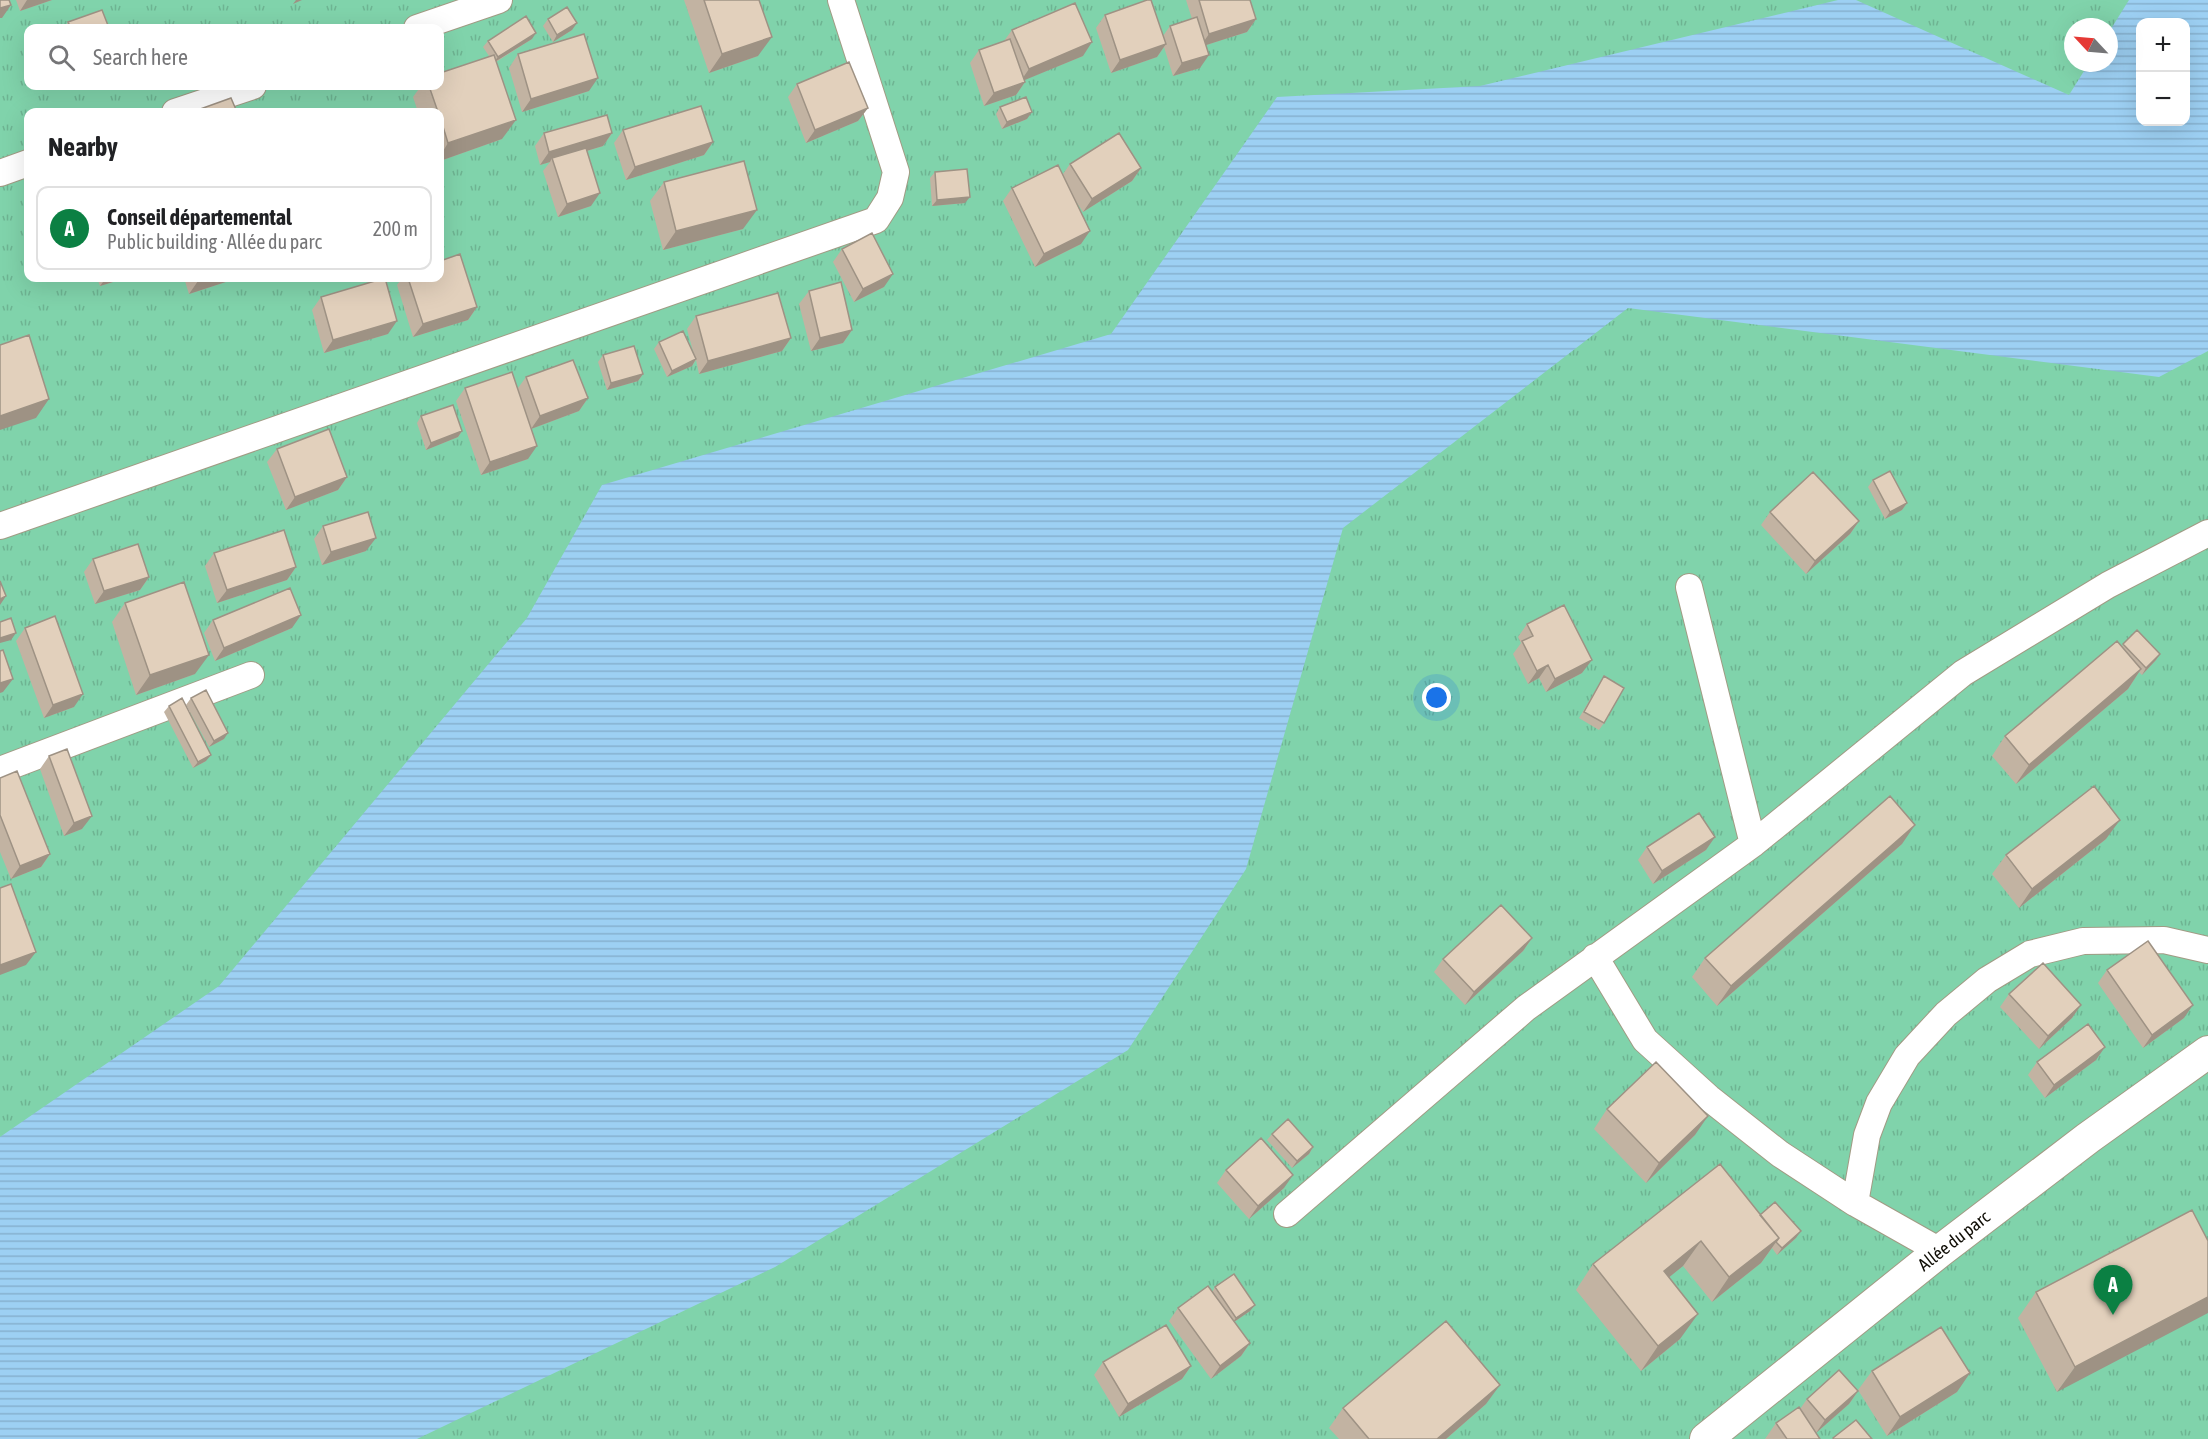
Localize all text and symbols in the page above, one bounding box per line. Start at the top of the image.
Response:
north arrow [2064,18,2118,72]
map controls [2136,18,2190,126]
button: + [2136,18,2190,72]
search box [24,24,444,90]
icon: search [45,41,78,74]
text: Search here [93,44,188,70]
button: − [2136,72,2190,126]
text: Nearby [48,132,118,162]
text: Conseil départemental [107,204,292,230]
text: A [65,217,74,240]
text: 200 m [373,217,418,240]
text: Public building · Allée du parc [107,230,322,253]
your location [1422,683,1451,712]
street label: Allée du parc [1914,1206,1994,1275]
pin: A [2094,1266,2132,1315]

